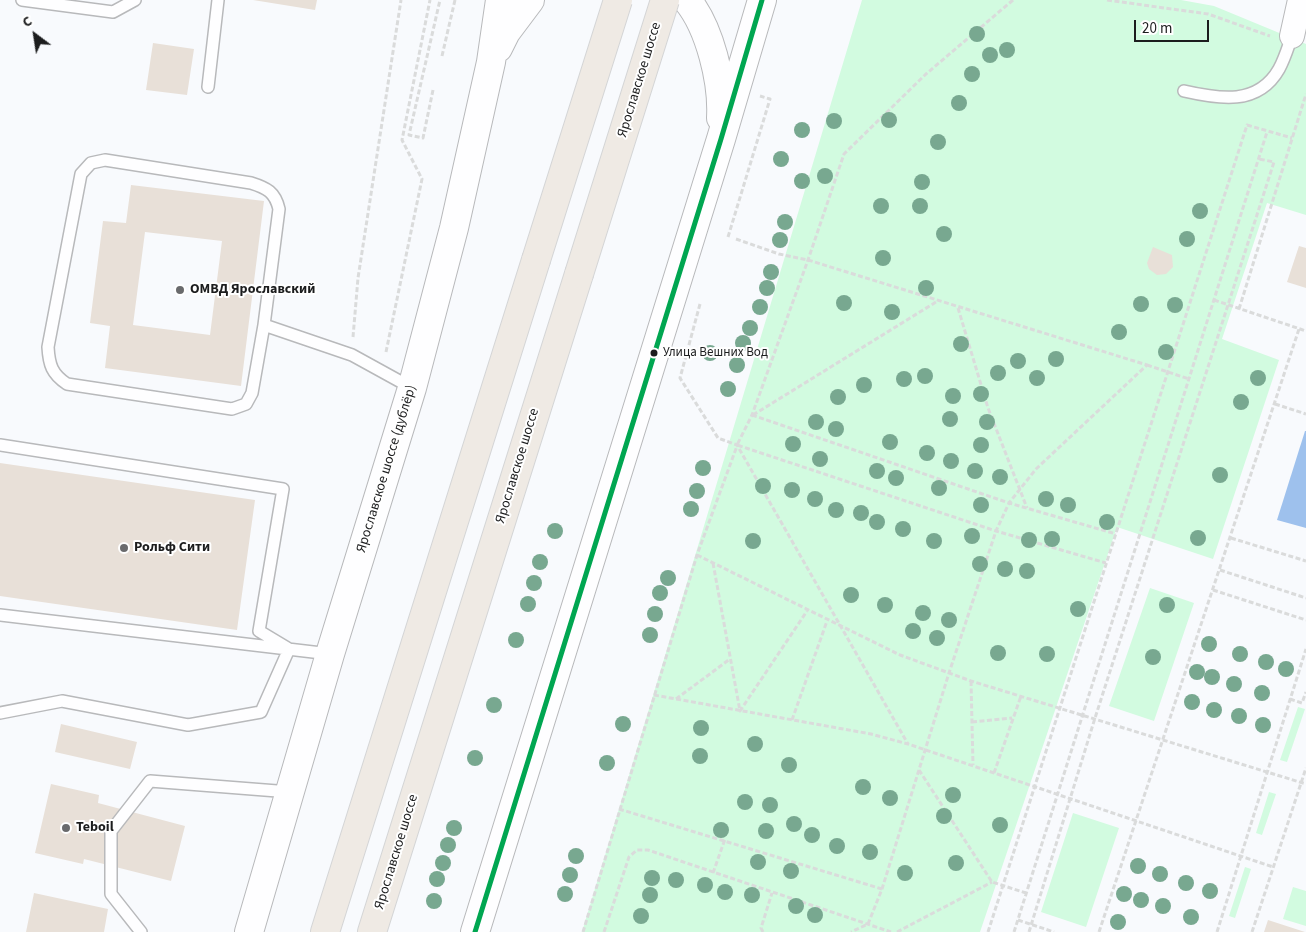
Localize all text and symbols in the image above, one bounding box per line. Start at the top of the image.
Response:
north arrow [10,10,60,60]
scale bar [1136,10,1211,42]
text: С [19,11,36,33]
text: 20 m [1142,18,1172,39]
street label: Ярославское шоссе [615,21,665,139]
place label: ОМВД Ярославский [190,282,315,298]
marker: ОМВД Ярославский [174,284,186,296]
place label: Улица Вешних Вод [663,345,768,361]
marker: Улица Вешних Вод [649,348,659,358]
street label: Ярославское шоссе (дублёр) [353,383,421,555]
street label: Ярославское шоссе [493,407,543,525]
place label: Рольф Сити [134,540,210,556]
marker: Рольф Сити [118,542,130,554]
street label: Ярославское шоссе [372,793,422,911]
place label: Teboil [76,820,114,836]
marker: Teboil [60,822,72,834]

